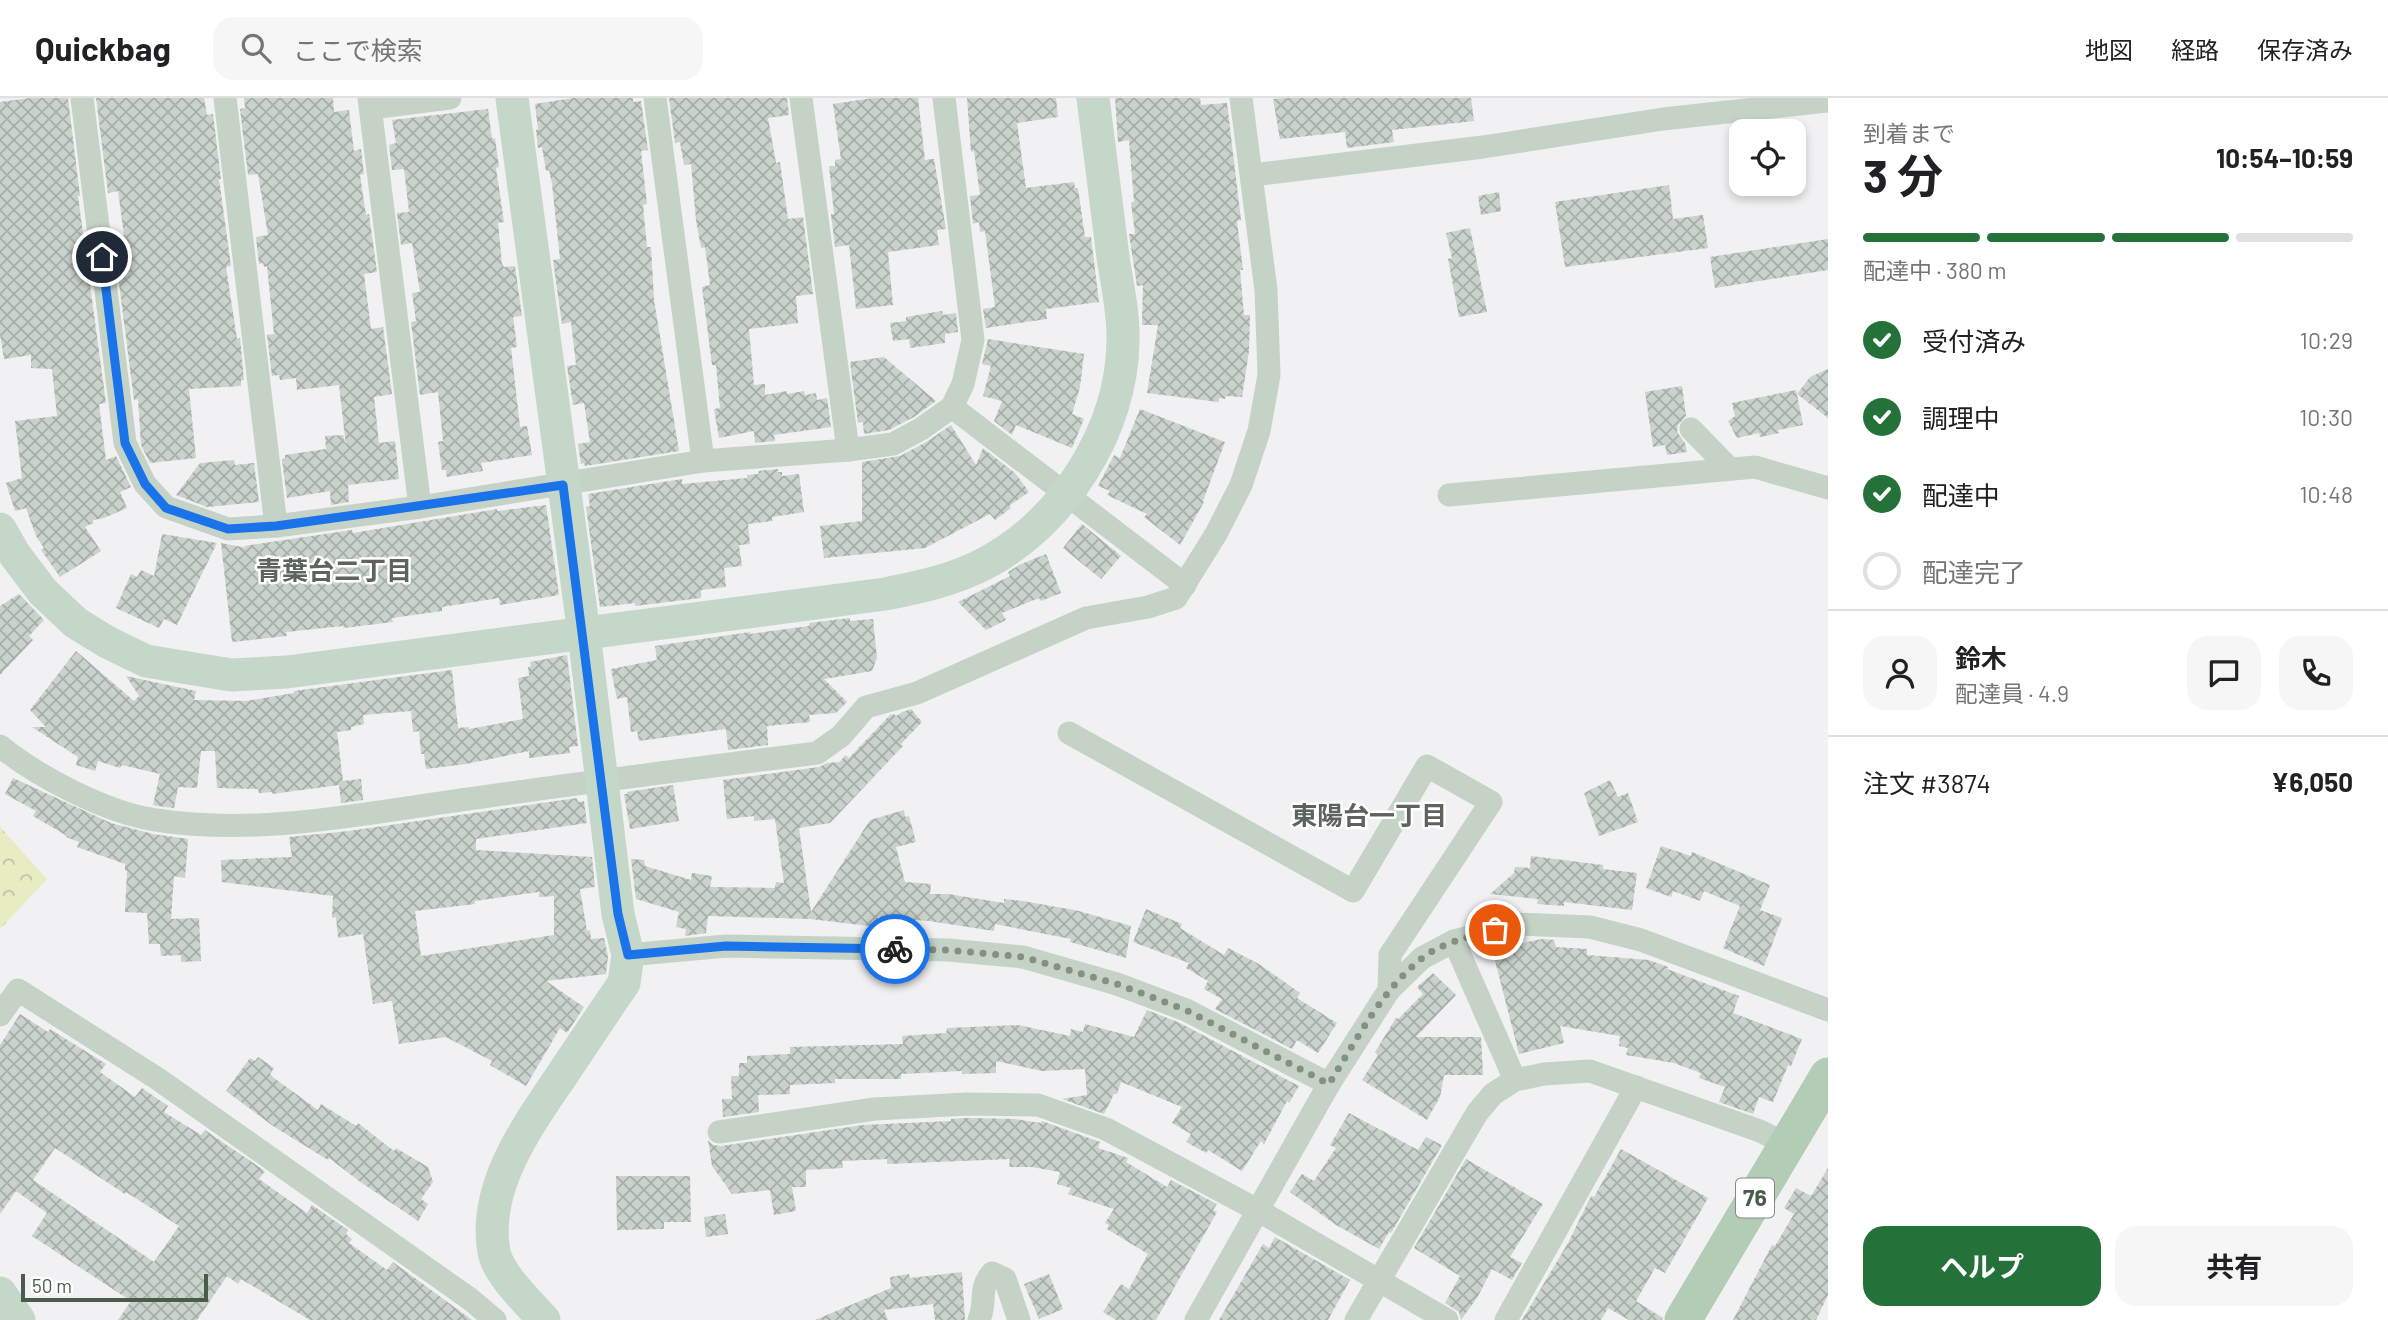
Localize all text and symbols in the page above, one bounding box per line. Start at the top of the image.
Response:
search box [213,17,703,80]
text: Quickbag [35,28,171,68]
icon: search [237,29,275,67]
text: ここで検索 [293,34,423,65]
text: 地図 [2085,35,2133,64]
text: 経路 [2171,35,2219,64]
text: 保存済み [2257,35,2353,64]
map controls [1729,119,1806,196]
button: locate [1729,119,1806,196]
text: 到着まで [1863,119,1955,147]
text: 10:54–10:59 [2216,142,2353,173]
text: 3 分 [1863,147,1943,202]
pin [72,227,132,287]
icon: home [83,238,121,276]
text: 配達中 · 380 m [1863,256,2006,284]
icon: check [1863,321,1901,359]
text: 受付済み [1922,325,2026,356]
text: 10:29 [2300,326,2353,354]
icon: check [1863,398,1901,436]
text: 調理中 [1922,402,2000,433]
text: 10:30 [2299,403,2353,431]
icon: check [1863,475,1901,513]
text: 配達中 [1922,479,2000,510]
text: 10:48 [2300,480,2353,508]
district label: 青葉台二丁目 [256,554,412,585]
text: 配達完了 [1922,556,2026,587]
button: person [1863,636,1937,710]
button: chat [2187,636,2261,710]
button: phone [2279,636,2353,710]
text: 鈴木 [1955,642,2007,673]
text: 配達員 · 4.9 [1955,679,2069,707]
text: ¥6,050 [2271,766,2353,797]
text: 注文 #3874 [1863,767,1991,798]
district label: 東陽台一丁目 [1291,799,1447,830]
pin [1465,900,1525,960]
icon: bag [1476,911,1514,949]
courier [860,914,930,984]
icon: bike [876,930,914,968]
road number: 76 [1736,1178,1774,1218]
button: ヘルプ [1863,1226,2101,1306]
button: 共有 [2115,1226,2353,1306]
scale bar [21,1271,208,1303]
text: 50 m [32,1274,72,1297]

